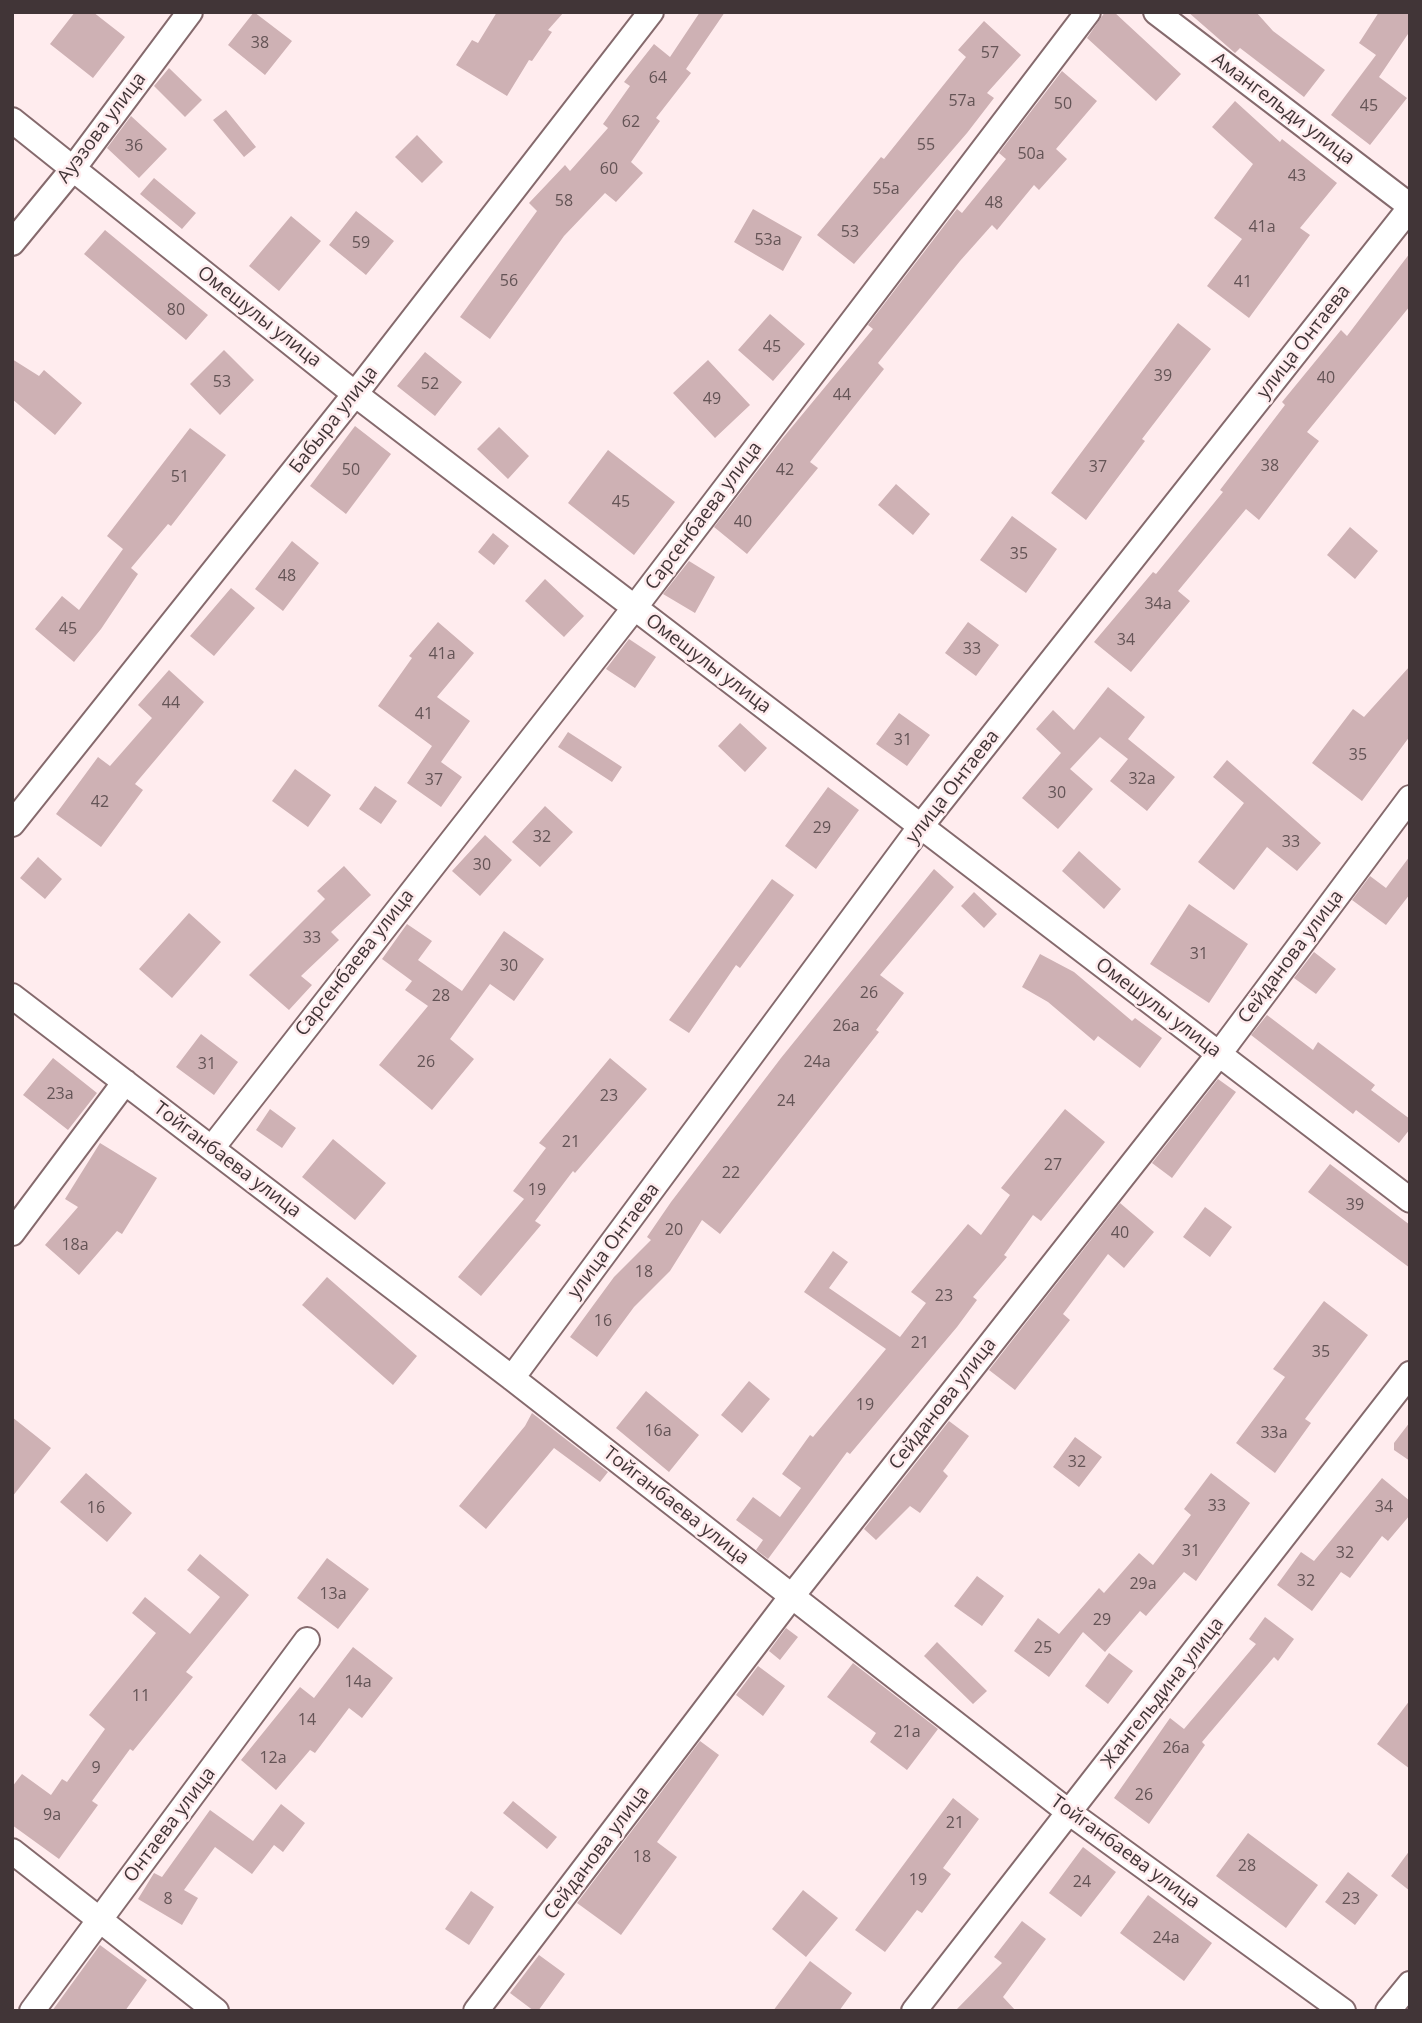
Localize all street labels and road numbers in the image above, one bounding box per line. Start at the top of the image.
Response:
street label: Амангельди улица [1207,48,1359,170]
street label: Ауэзова улица [53,68,151,188]
street label: Омешулы улица [192,261,326,373]
street label: улица Онтаева [1252,280,1356,404]
street label: Бабыра улица [285,362,383,478]
street label: Сарсенбаева улица [641,437,767,595]
street label: Омешулы улица [641,609,775,719]
street label: улица Онтаева [901,725,1005,849]
street label: Сарсенбаева улица [291,885,419,1041]
street label: Сейданова улица [1233,886,1349,1028]
street label: Омешулы улица [1091,953,1225,1063]
street label: Тойганбаева улица [149,1097,305,1223]
street label: улица Онтаева [563,1179,665,1303]
street label: Сейданова улица [884,1334,1002,1474]
street label: Тойганбаева улица [599,1442,753,1570]
street label: Жангельдина улица [1097,1613,1229,1773]
street label: Онтаева улица [119,1763,221,1887]
street label: Сейданова улица [539,1782,655,1924]
street label: Тойганбаева улица [1046,1790,1204,1914]

